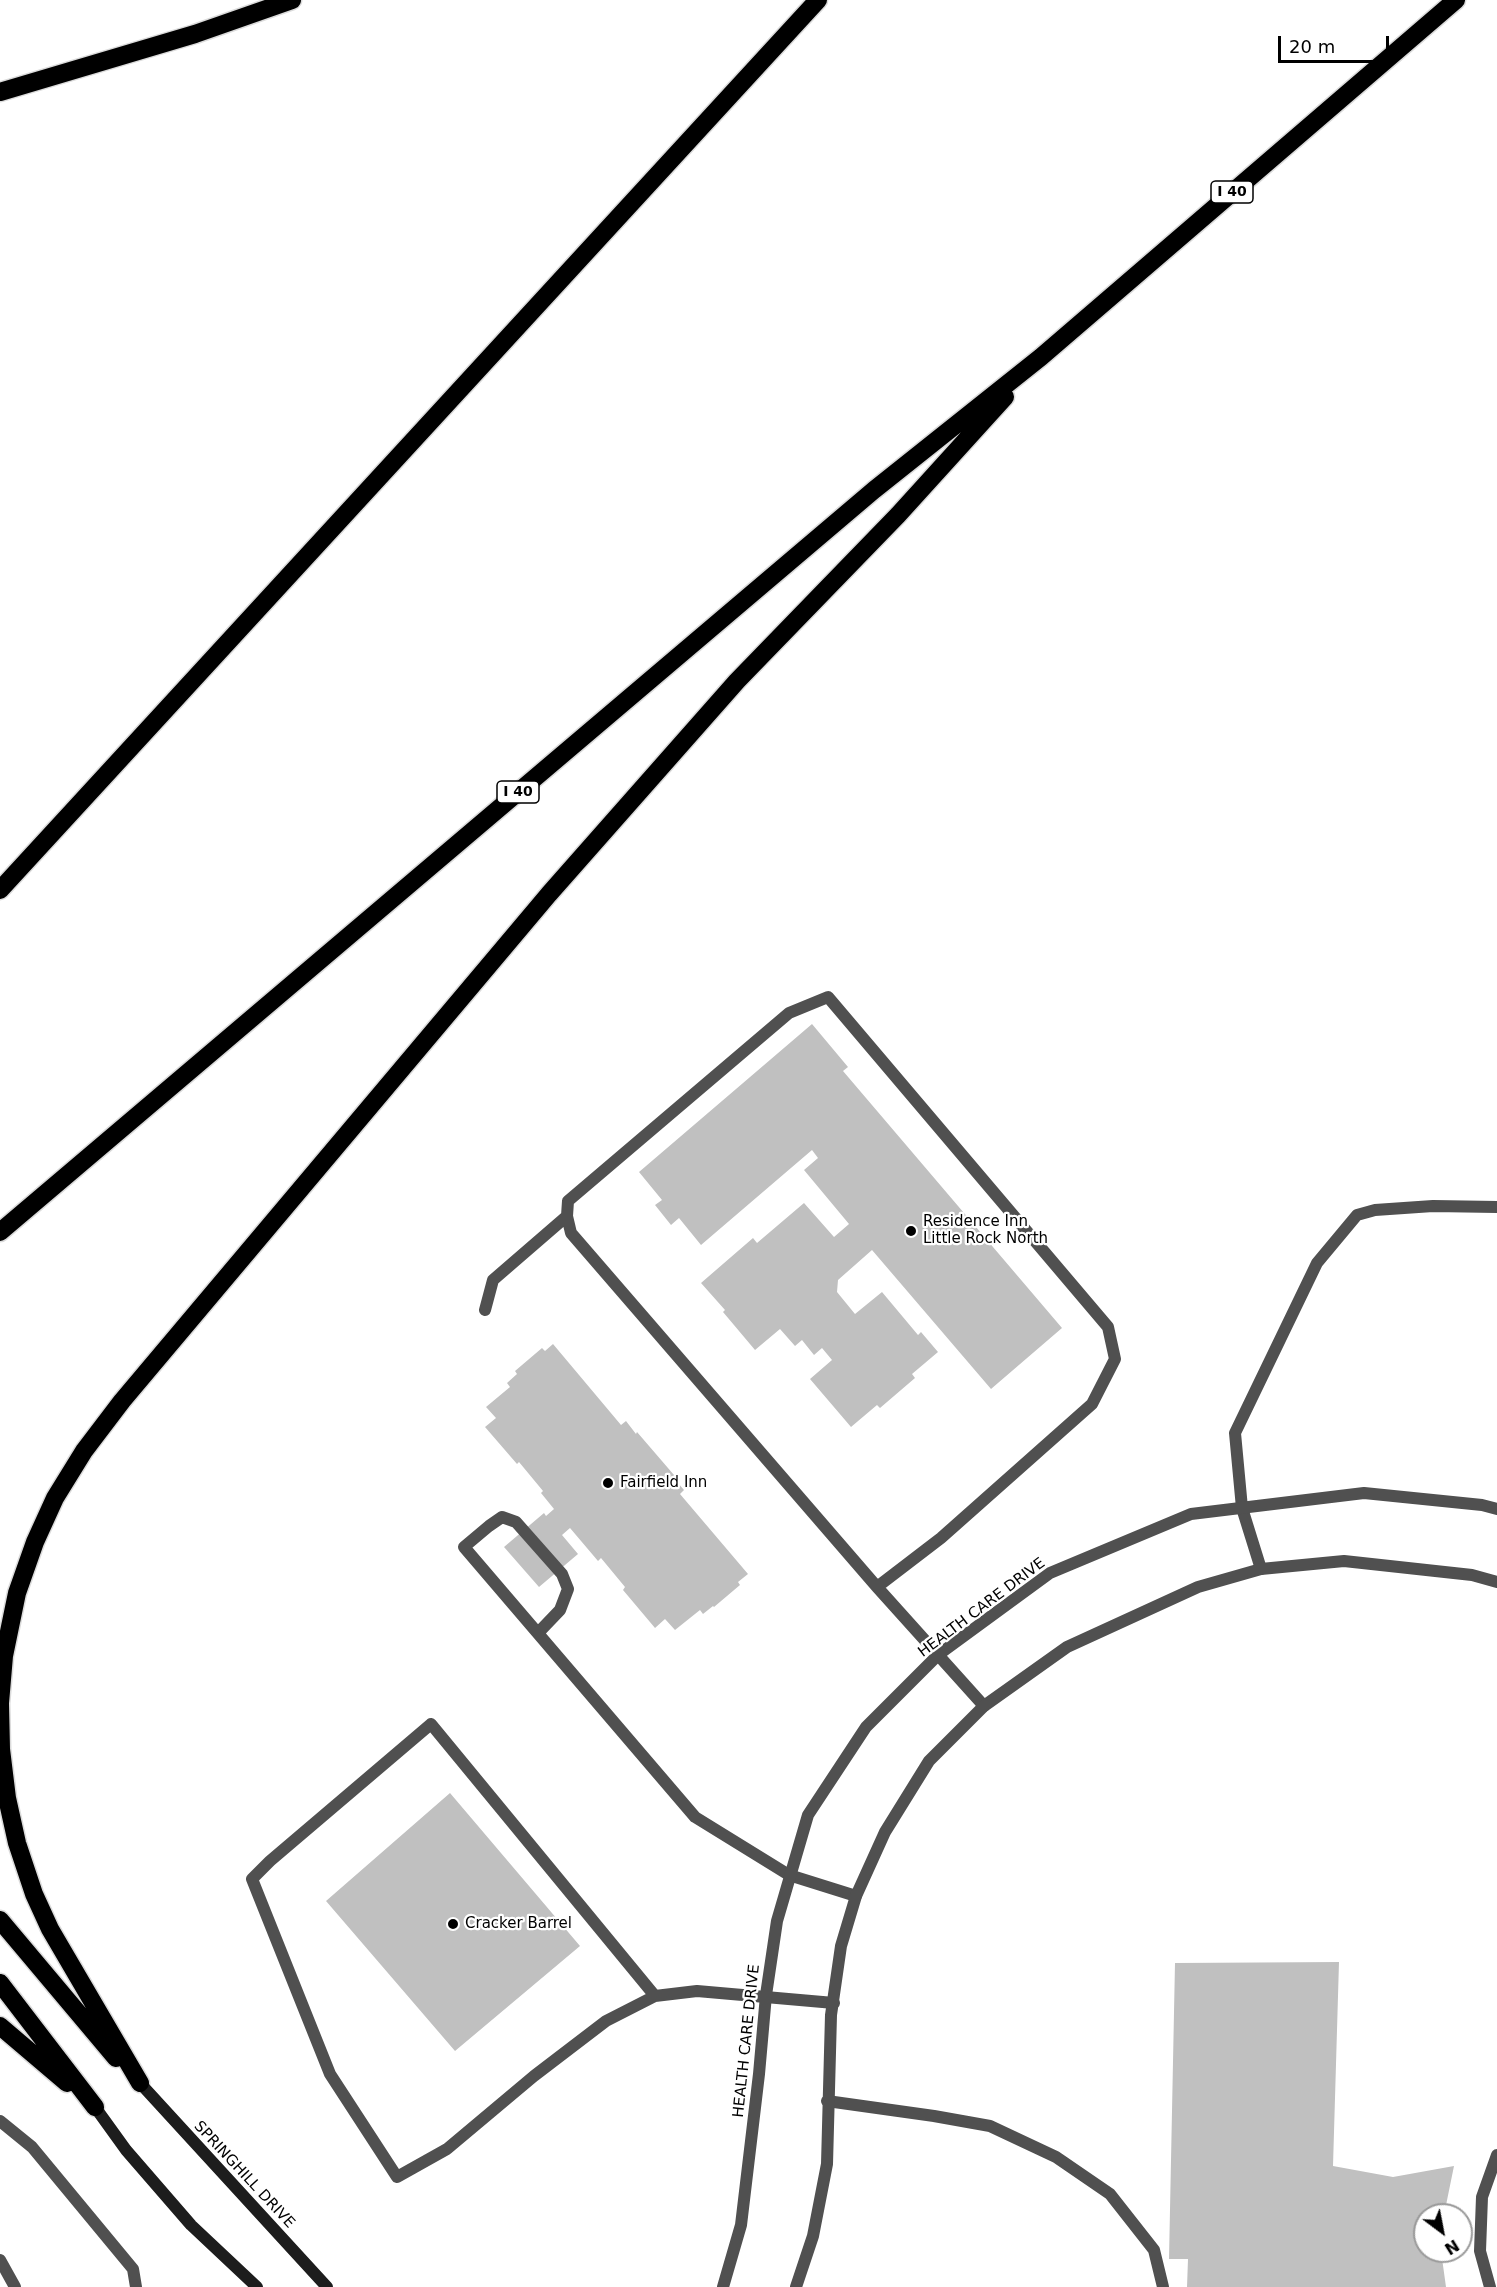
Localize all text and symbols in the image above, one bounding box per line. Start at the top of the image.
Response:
scale bar [1281,24,1392,62]
text: 20 m [1289,36,1335,57]
road number: I 40 [1211,181,1253,203]
road number: I 40 [497,781,539,803]
place label: Residence Inn Little Rock North [923,1213,1048,1248]
marker: Residence Inn Little Rock North [904,1224,918,1238]
place label: Fairfield Inn [620,1474,707,1492]
marker: Fairfield Inn [601,1476,615,1490]
street label: HEALTH CARE DRIVE [915,1554,1049,1662]
place label: Cracker Barrel [465,1915,572,1933]
marker: Cracker Barrel [446,1917,460,1931]
street label: HEALTH CARE DRIVE [730,1963,764,2119]
street label: SPRINGHILL DRIVE [190,2118,298,2232]
north arrow [1413,2203,1473,2263]
text: N [1441,2235,1462,2259]

